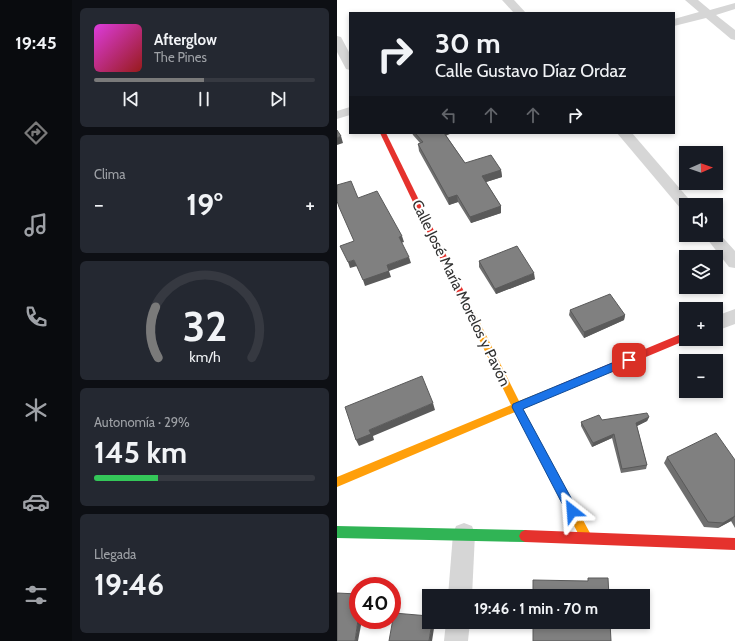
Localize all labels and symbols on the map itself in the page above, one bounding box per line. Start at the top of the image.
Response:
north arrow [679,146,723,190]
street label: Calle José María Morelos y Pavón [408,197,514,389]
pin [612,343,646,377]
position arrow [551,490,593,532]
speed limit sign: 40 [349,577,401,629]

